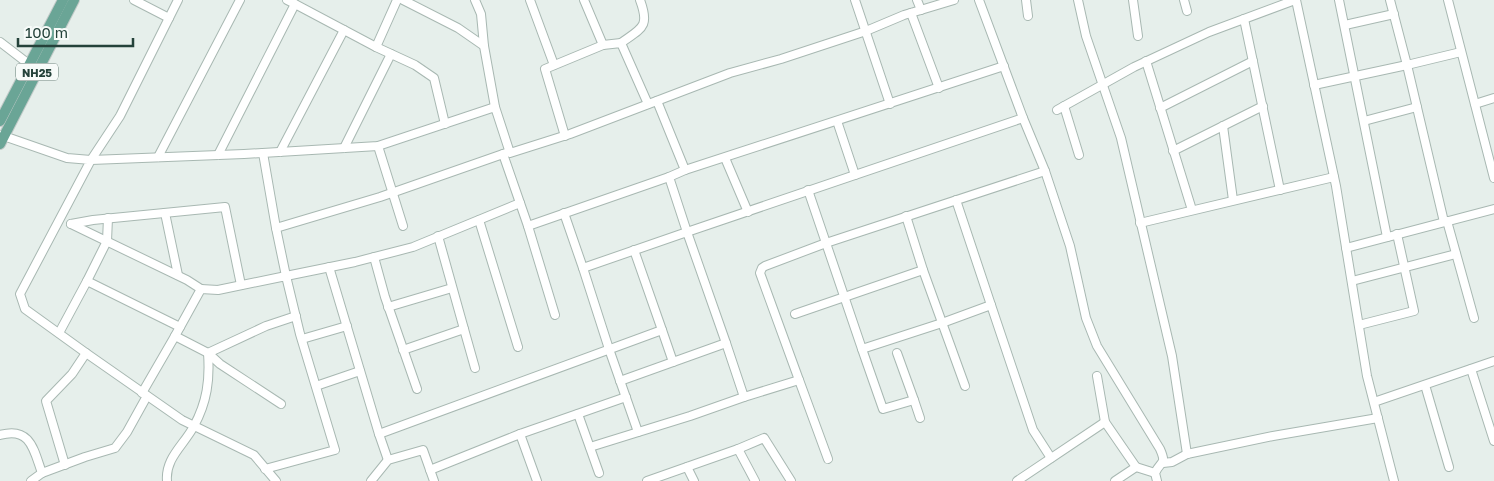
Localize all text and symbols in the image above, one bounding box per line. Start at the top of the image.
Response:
scale bar [18,15,132,47]
text: 100 m [25,23,68,41]
road number: NH25 [16,64,58,80]

